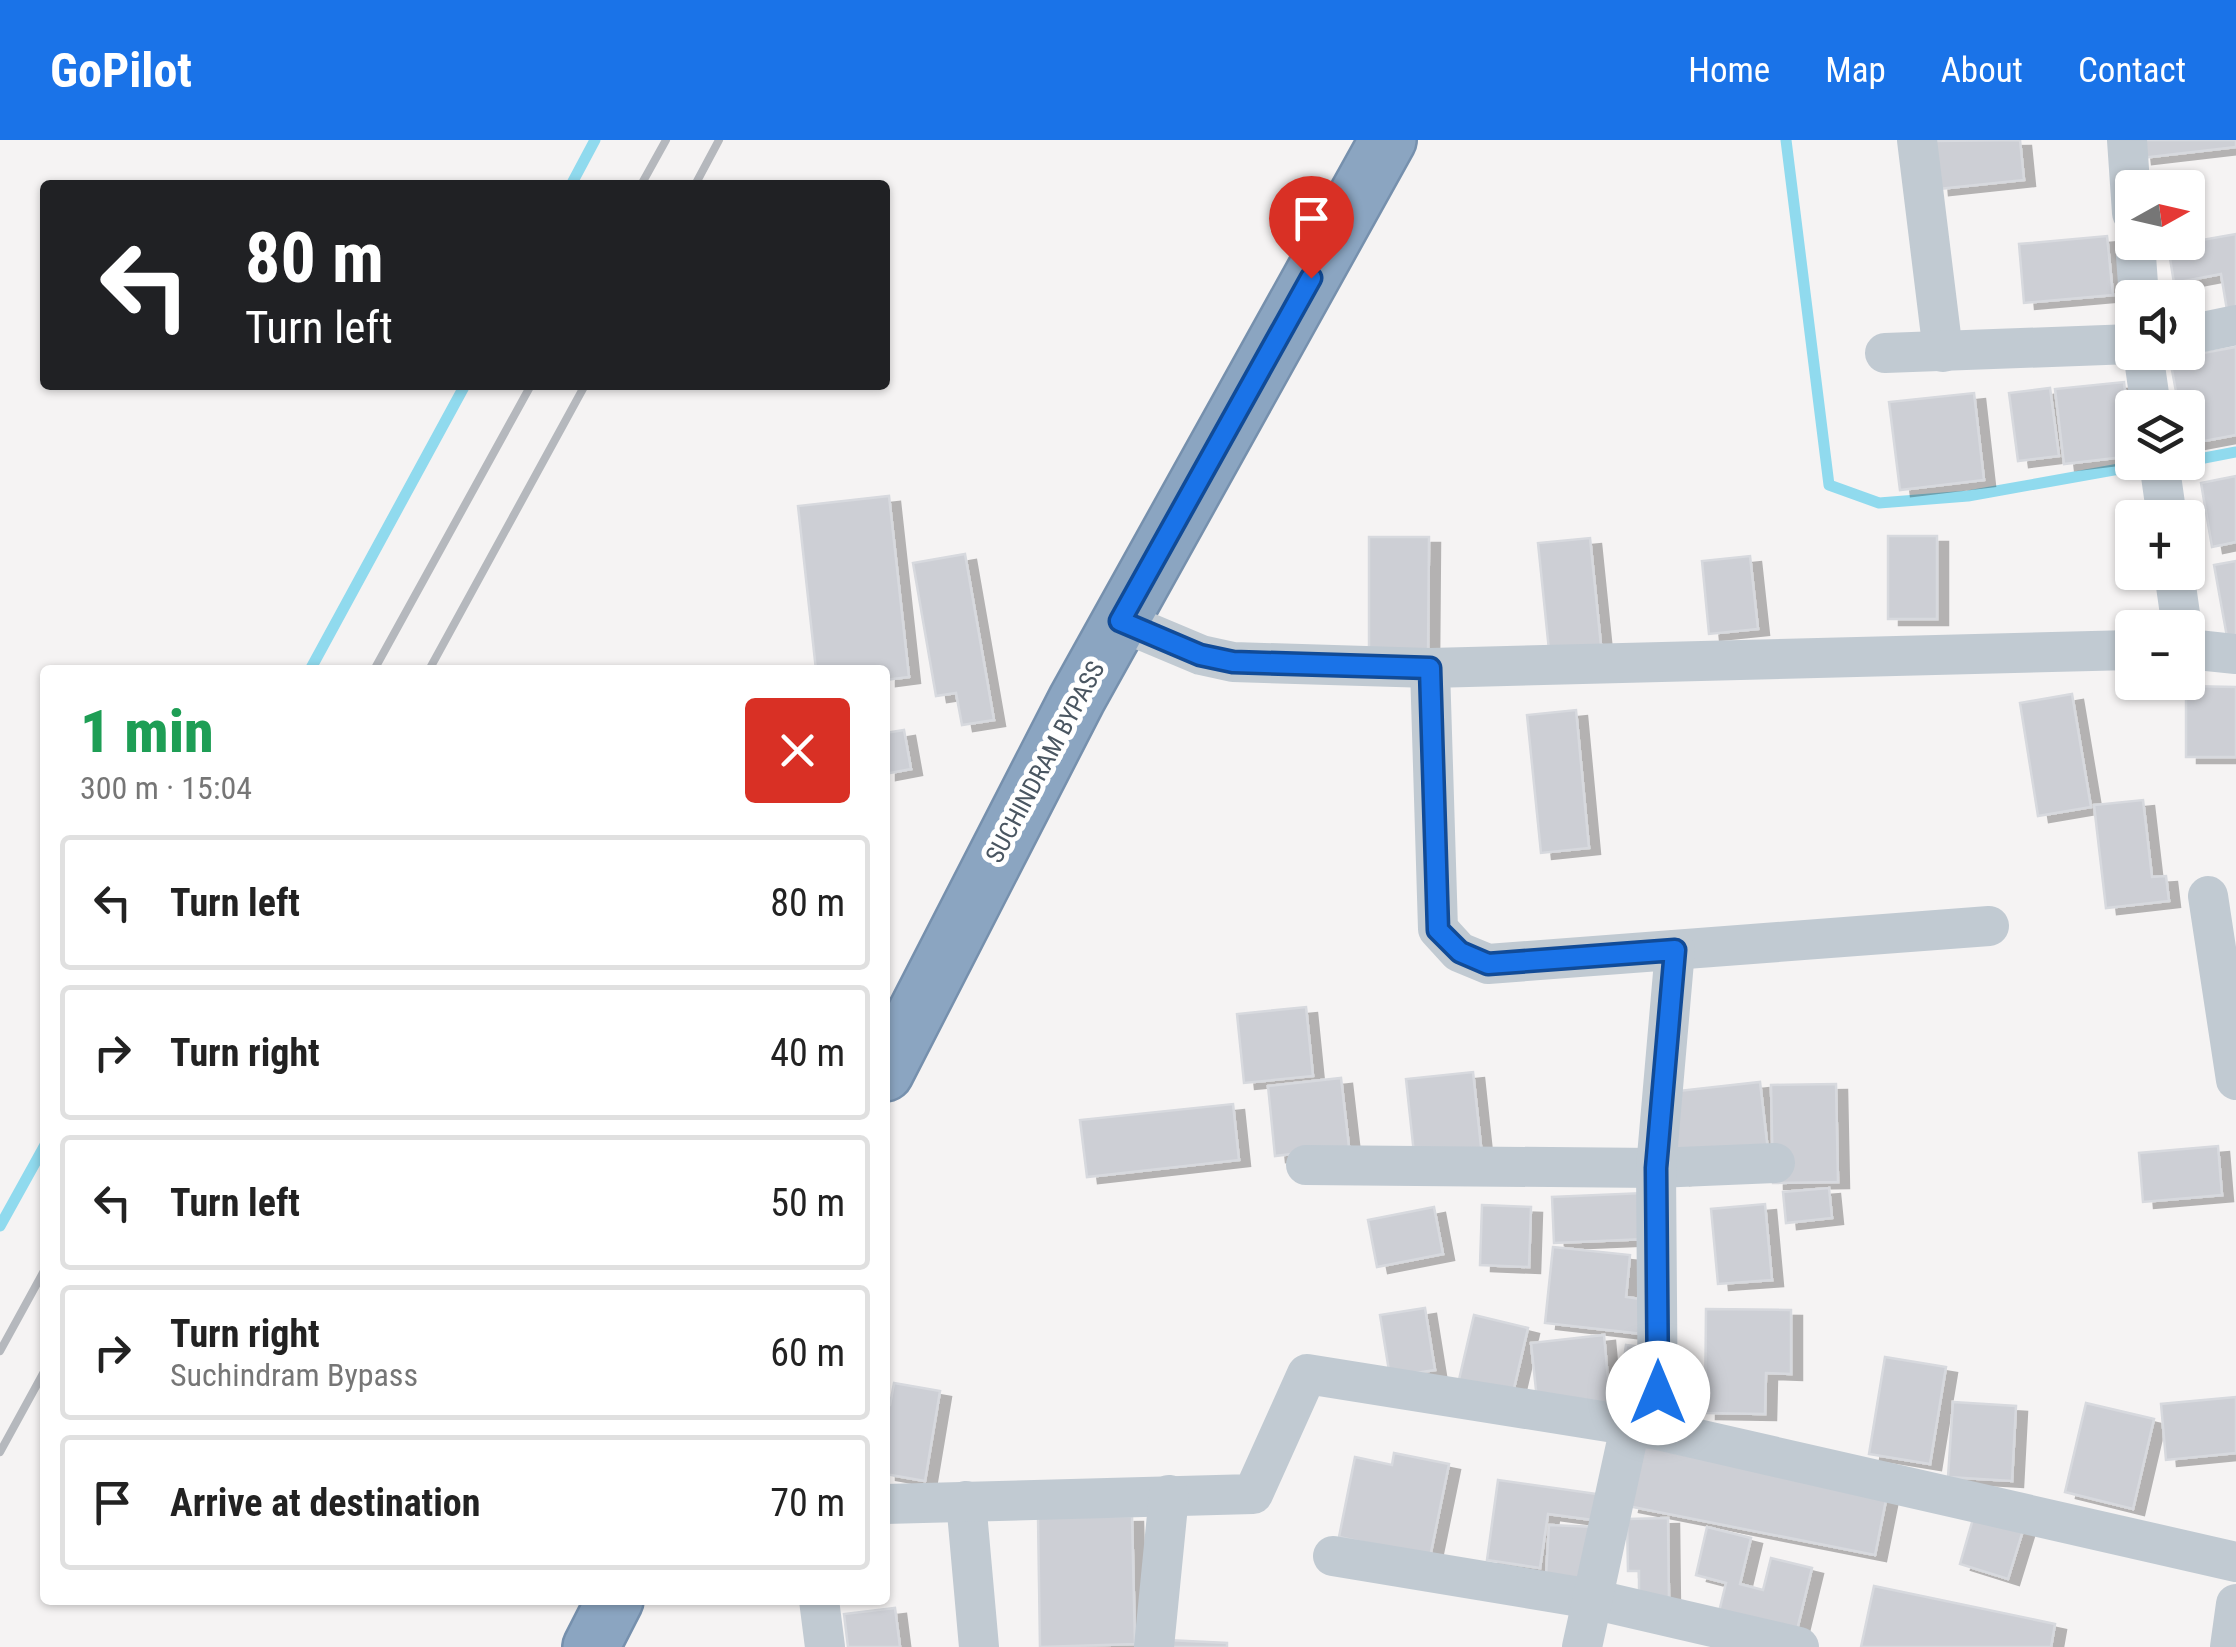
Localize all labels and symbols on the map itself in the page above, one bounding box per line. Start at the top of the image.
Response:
north arrow [2115,170,2205,260]
pin [1269,176,1354,279]
street label: SUCHINDRAM BYPASS [980,656,1110,868]
position arrow [1606,1341,1710,1445]

